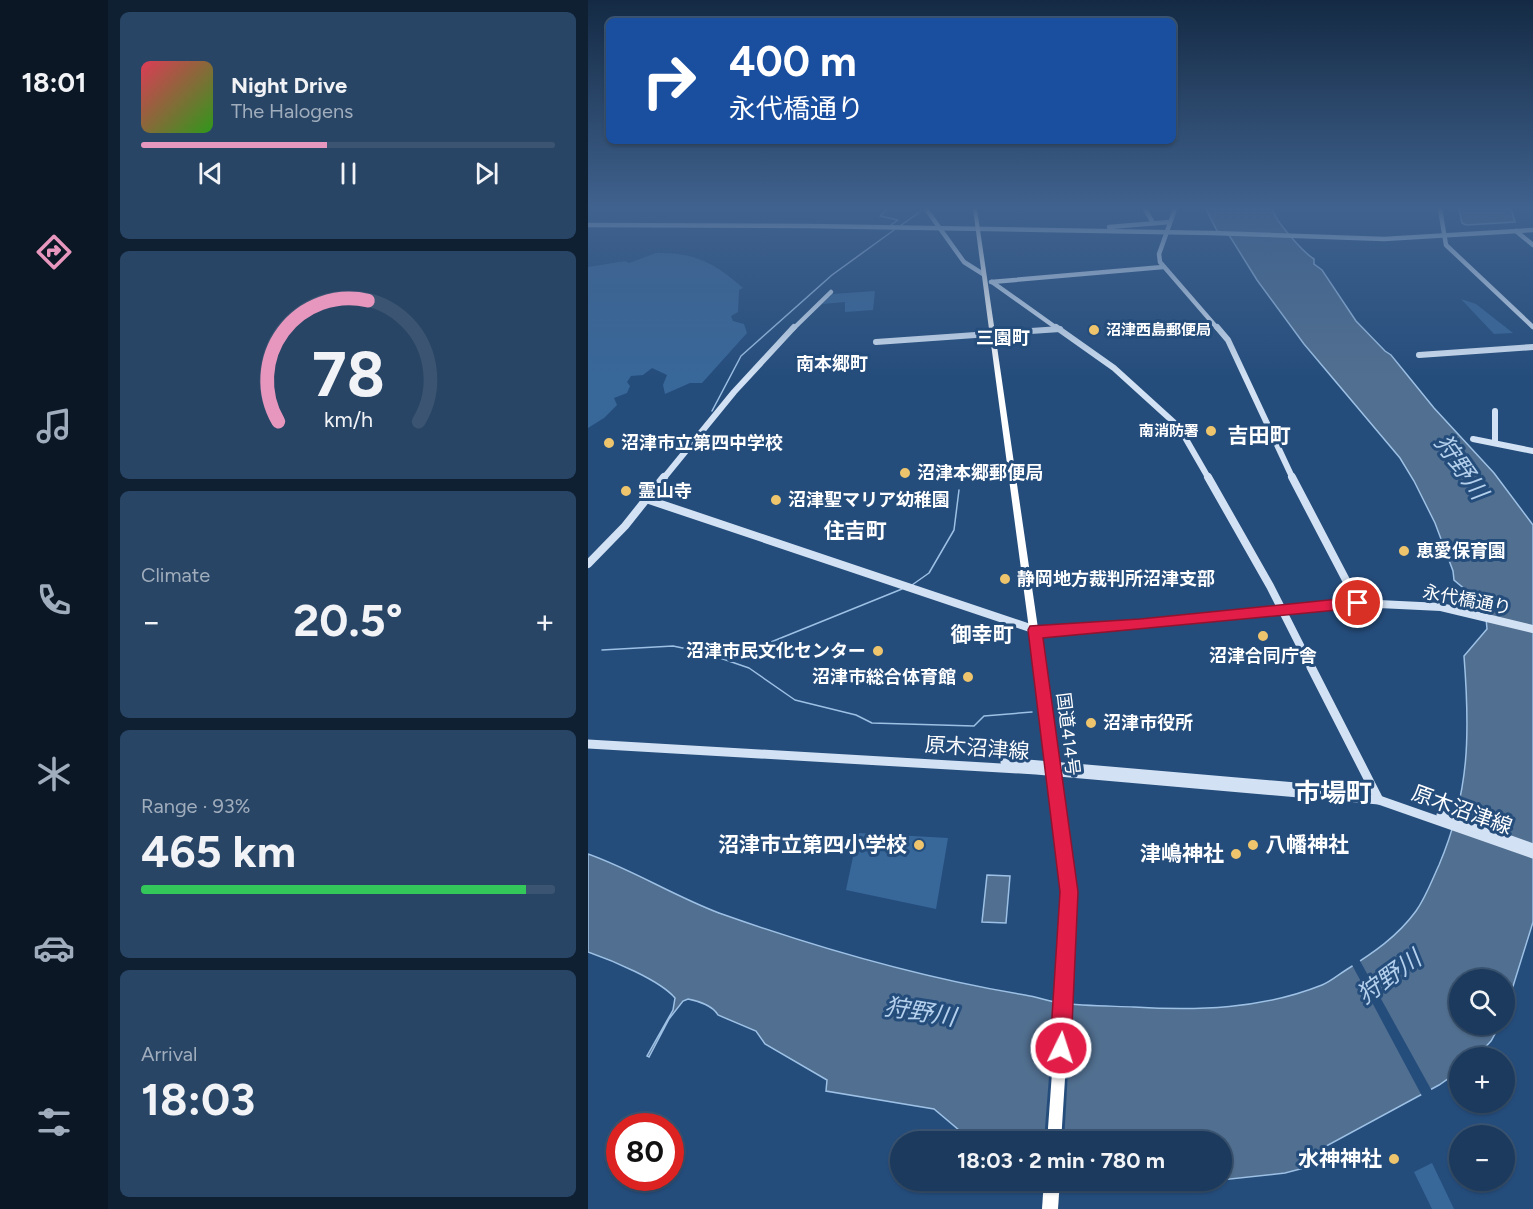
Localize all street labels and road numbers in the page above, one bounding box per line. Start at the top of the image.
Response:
street label: 永代橋通り [1421,581,1513,619]
street label: 国道414号 [1052,691,1084,777]
street label: 原木沼津線 [924,731,1030,764]
street label: 原木沼津線 [1409,780,1516,839]

